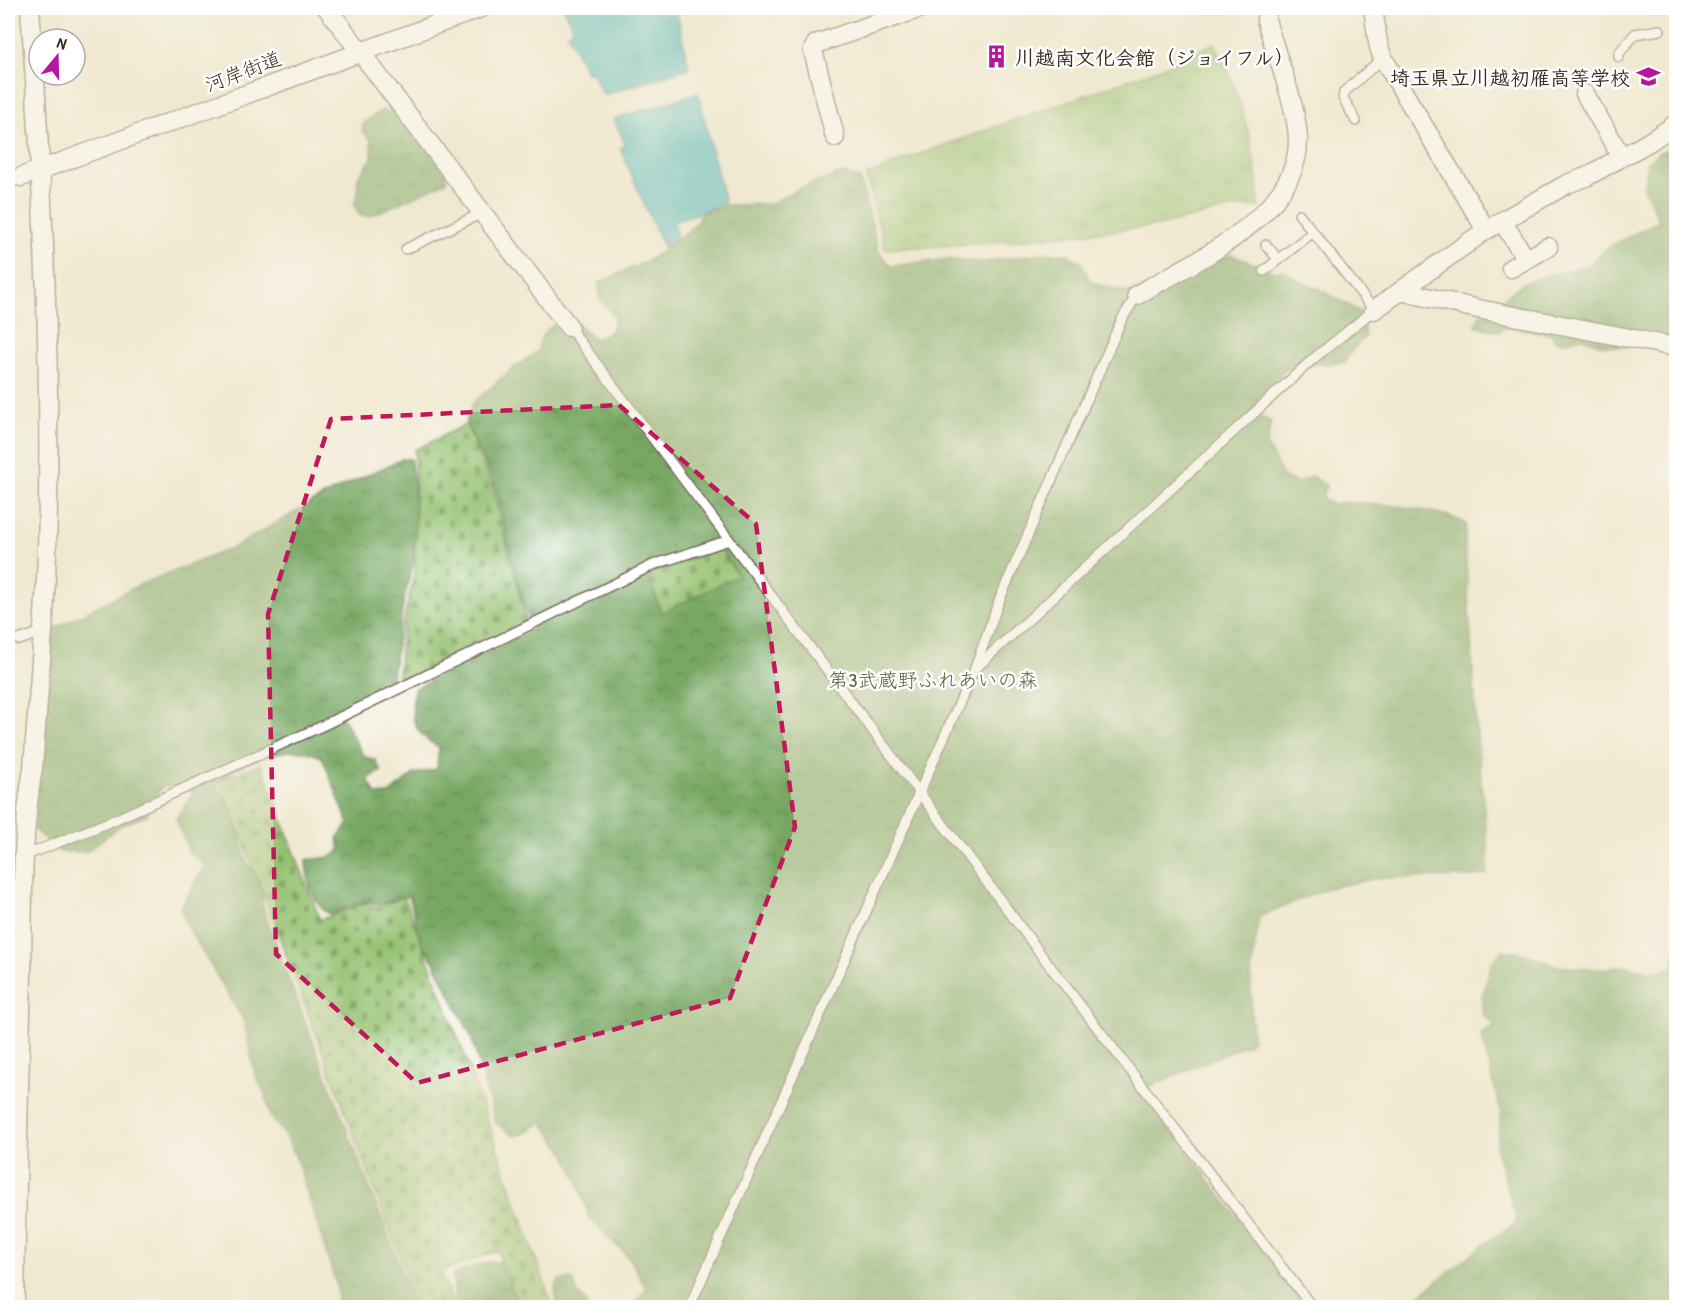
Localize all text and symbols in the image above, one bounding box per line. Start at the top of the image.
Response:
north arrow [27,27,87,87]
text: N [54,31,70,55]
street label: 河岸街道 [201,44,285,98]
building icon: 川越南文化会館（ジョイフル） [984,44,1010,70]
place label: 川越南文化会館（ジョイフル） [1015,44,1295,71]
place label: 埼玉県立川越初雁高等学校 [1390,64,1630,91]
school or university icon: 埼玉県立川越初雁高等学校 [1635,64,1661,90]
park label: 第3武蔵野ふれあいの森 [829,666,1037,693]

